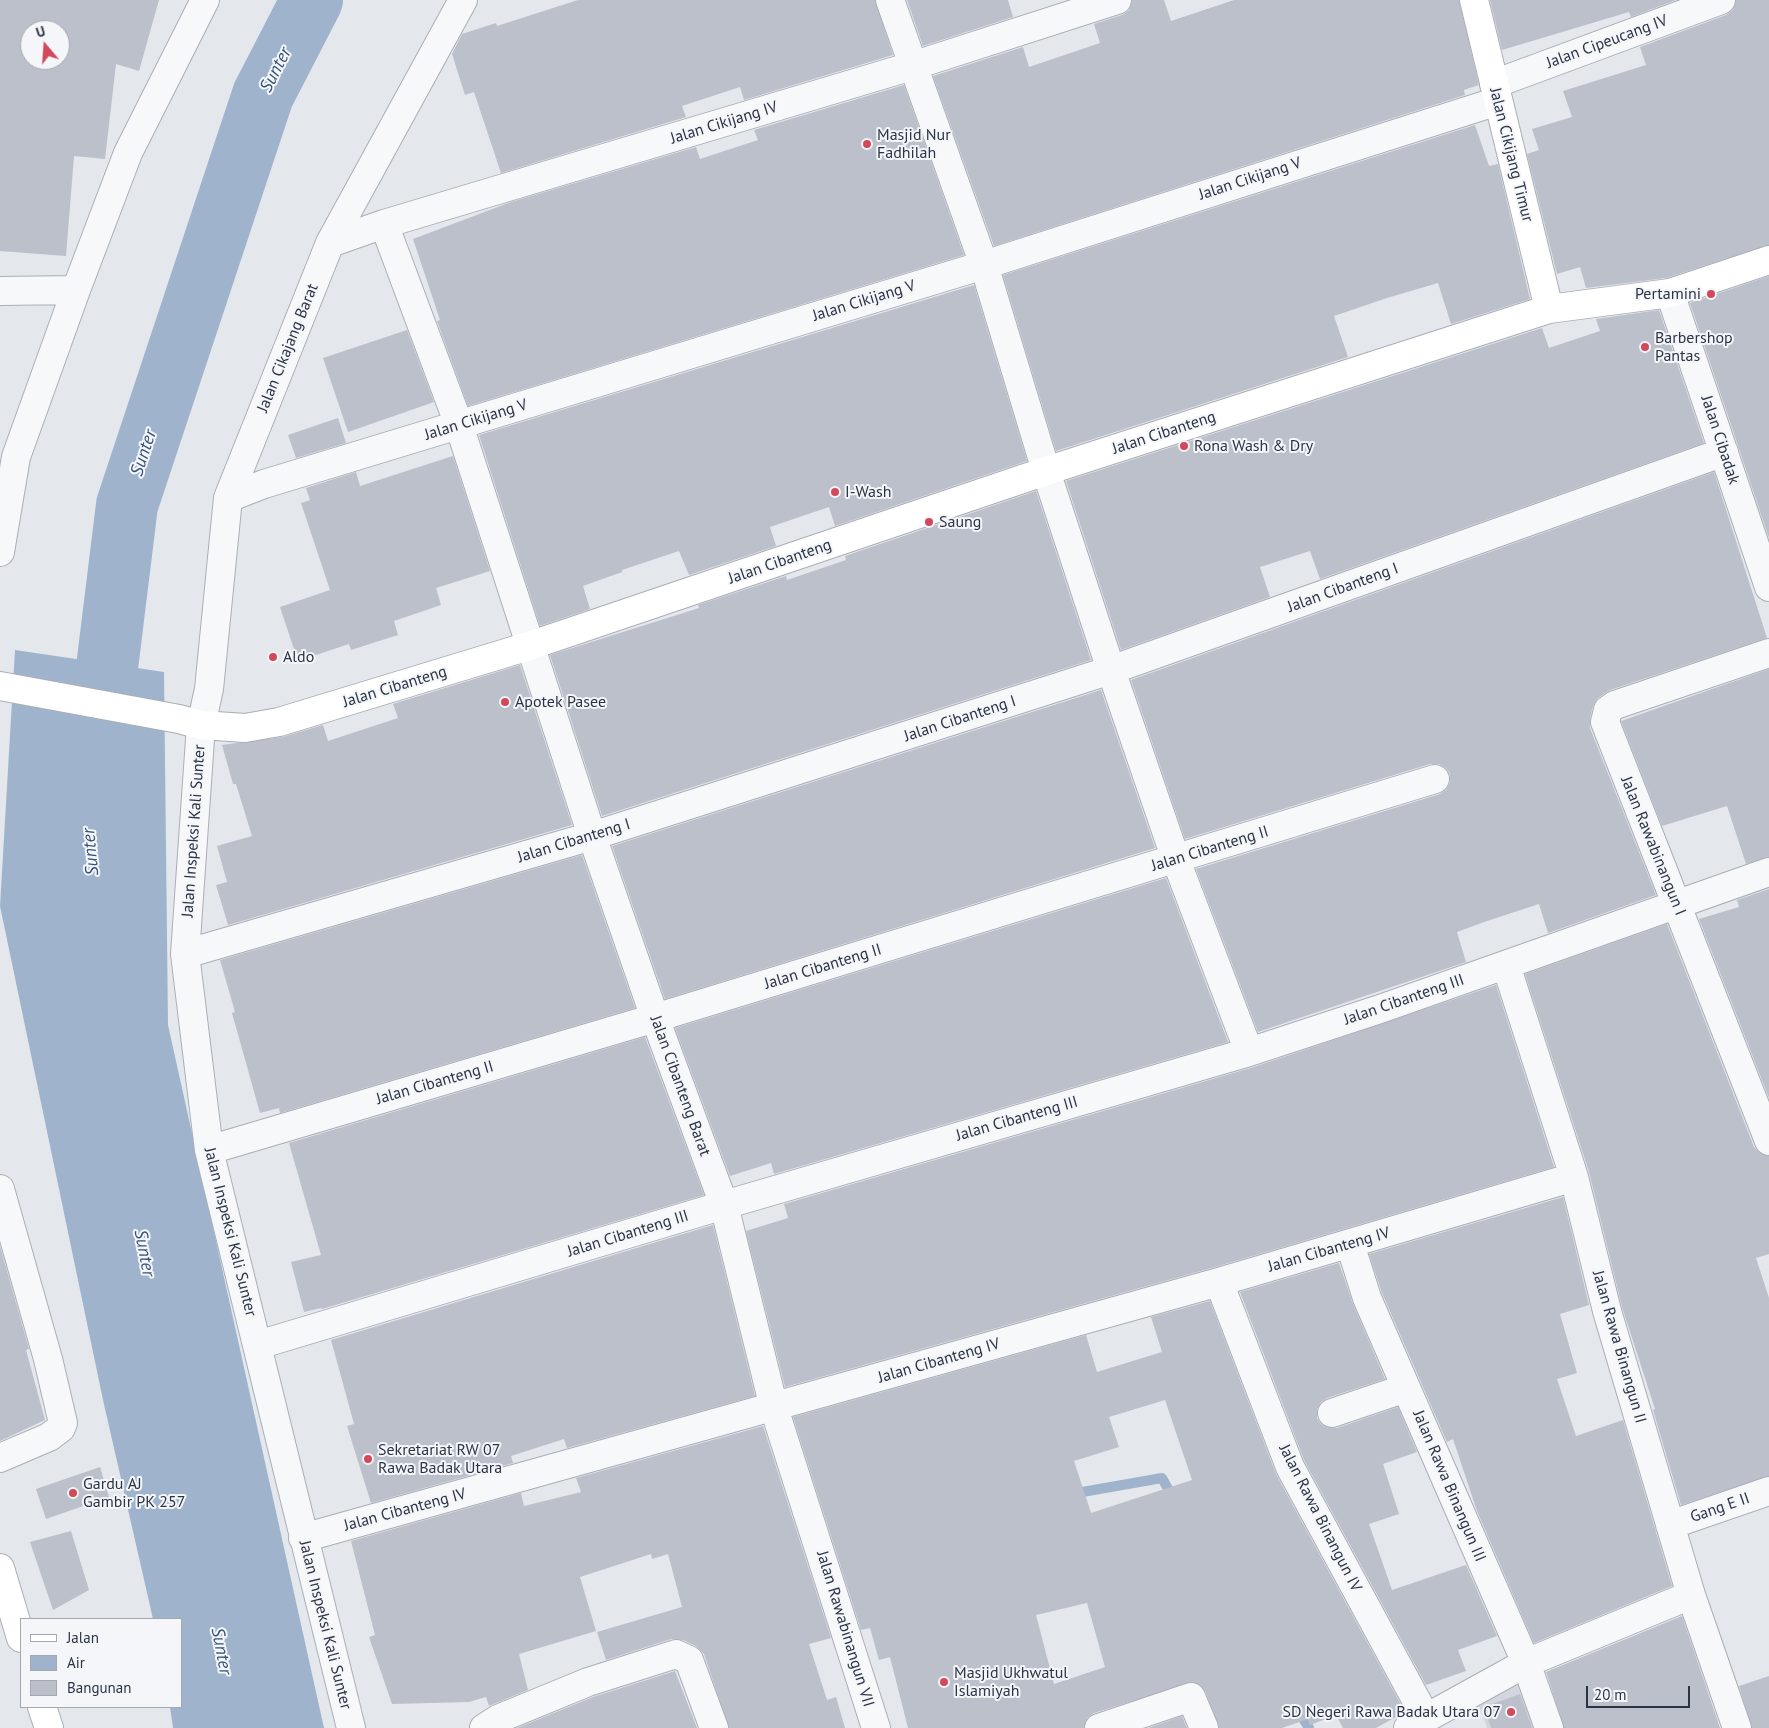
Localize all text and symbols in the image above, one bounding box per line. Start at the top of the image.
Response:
street label: Jalan Cipeucang IV [1544,11,1670,73]
north arrow [20,20,70,70]
text: U [34,22,48,42]
water label: Sunter [256,44,296,96]
street label: Jalan Cikijang Timur [1485,86,1537,224]
street label: Jalan Cikijang IV [668,98,780,148]
place label: Masjid Nur Fadhilah [877,125,951,163]
marker: Masjid Nur Fadhilah [861,138,873,150]
street label: Jalan Cikijang V [1196,153,1304,205]
street label: Jalan Cikijang V [810,276,918,326]
street label: Jalan Cikajang Barat [253,281,323,415]
place label: Pertamini [1635,284,1701,304]
marker: Pertamini [1705,288,1717,300]
place label: Barbershop Pantas [1655,328,1733,366]
marker: Barbershop Pantas [1639,341,1651,353]
street label: Jalan Cibadak [1697,393,1743,487]
street label: Jalan Cikijang V [422,395,530,445]
street label: Jalan Cibanteng [1110,407,1218,459]
water label: Sunter [126,427,162,479]
place label: Rona Wash & Dry [1194,436,1313,456]
marker: Rona Wash & Dry [1178,440,1190,452]
place label: I-Wash [845,482,891,502]
marker: I-Wash [829,486,841,498]
place label: Saung [939,512,981,532]
marker: Saung [923,516,935,528]
street label: Jalan Cibanteng [726,535,834,589]
street label: Jalan Cibanteng I [1285,559,1401,617]
place label: Aldo [283,647,314,667]
marker: Aldo [267,651,279,663]
street label: Jalan Cibanteng [341,662,449,712]
place label: Apotek Pasee [515,692,606,712]
street label: Jalan Cibanteng I [902,692,1018,746]
marker: Apotek Pasee [499,696,511,708]
street label: Jalan Inspeksi Kali Sunter [178,744,210,918]
street label: Jalan Rawabinangun I [1616,774,1690,918]
street label: Jalan Cibanteng I [515,815,633,867]
street label: Jalan Cibanteng II [1149,822,1271,876]
water label: Sunter [78,827,104,877]
street label: Jalan Cibanteng II [762,940,884,994]
street label: Jalan Cibanteng III [1341,970,1467,1030]
street label: Jalan Cibanteng Barat [646,1013,714,1159]
street label: Jalan Cibanteng II [374,1057,496,1109]
street label: Jalan Cibanteng III [954,1092,1080,1146]
street label: Jalan Inspeksi Kali Sunter [200,1146,260,1318]
street label: Jalan Cibanteng III [565,1206,691,1262]
street label: Jalan Cibanteng IV [1266,1223,1392,1277]
water label: Sunter [129,1228,159,1278]
street label: Jalan Rawa Binangun II [1588,1268,1650,1426]
street label: Jalan Cibanteng IV [876,1334,1002,1388]
street label: Jalan Rawa Binangun III [1408,1407,1490,1565]
place label: Sekretariat RW 07 Rawa Badak Utara [378,1440,502,1478]
street label: Jalan Rawa Binangun IV [1275,1441,1365,1595]
marker: Sekretariat RW 07 Rawa Badak Utara [362,1453,374,1465]
place label: Gardu AJ Gambir PK 257 [83,1474,185,1512]
street label: Jalan Cibanteng IV [342,1484,468,1536]
marker: Gardu AJ Gambir PK 257 [67,1487,79,1499]
street label: Gang E II [1688,1489,1752,1527]
street label: Jalan Inspeksi Kali Sunter [295,1539,355,1711]
street label: Jalan Rawabinangun VII [812,1549,878,1709]
legend [20,1618,182,1708]
water label: Sunter [206,1626,236,1676]
text: Jalan [67,1628,99,1647]
text: Air [67,1653,85,1672]
place label: Masjid Ukhwatul Islamiyah [954,1663,1068,1701]
marker: Masjid Ukhwatul Islamiyah [938,1676,950,1688]
scale bar [1589,1676,1693,1708]
text: Bangunan [67,1678,131,1697]
text: 20 m [1594,1685,1627,1704]
place label: SD Negeri Rawa Badak Utara 07 [1282,1702,1501,1722]
marker: SD Negeri Rawa Badak Utara 07 [1505,1706,1517,1718]

